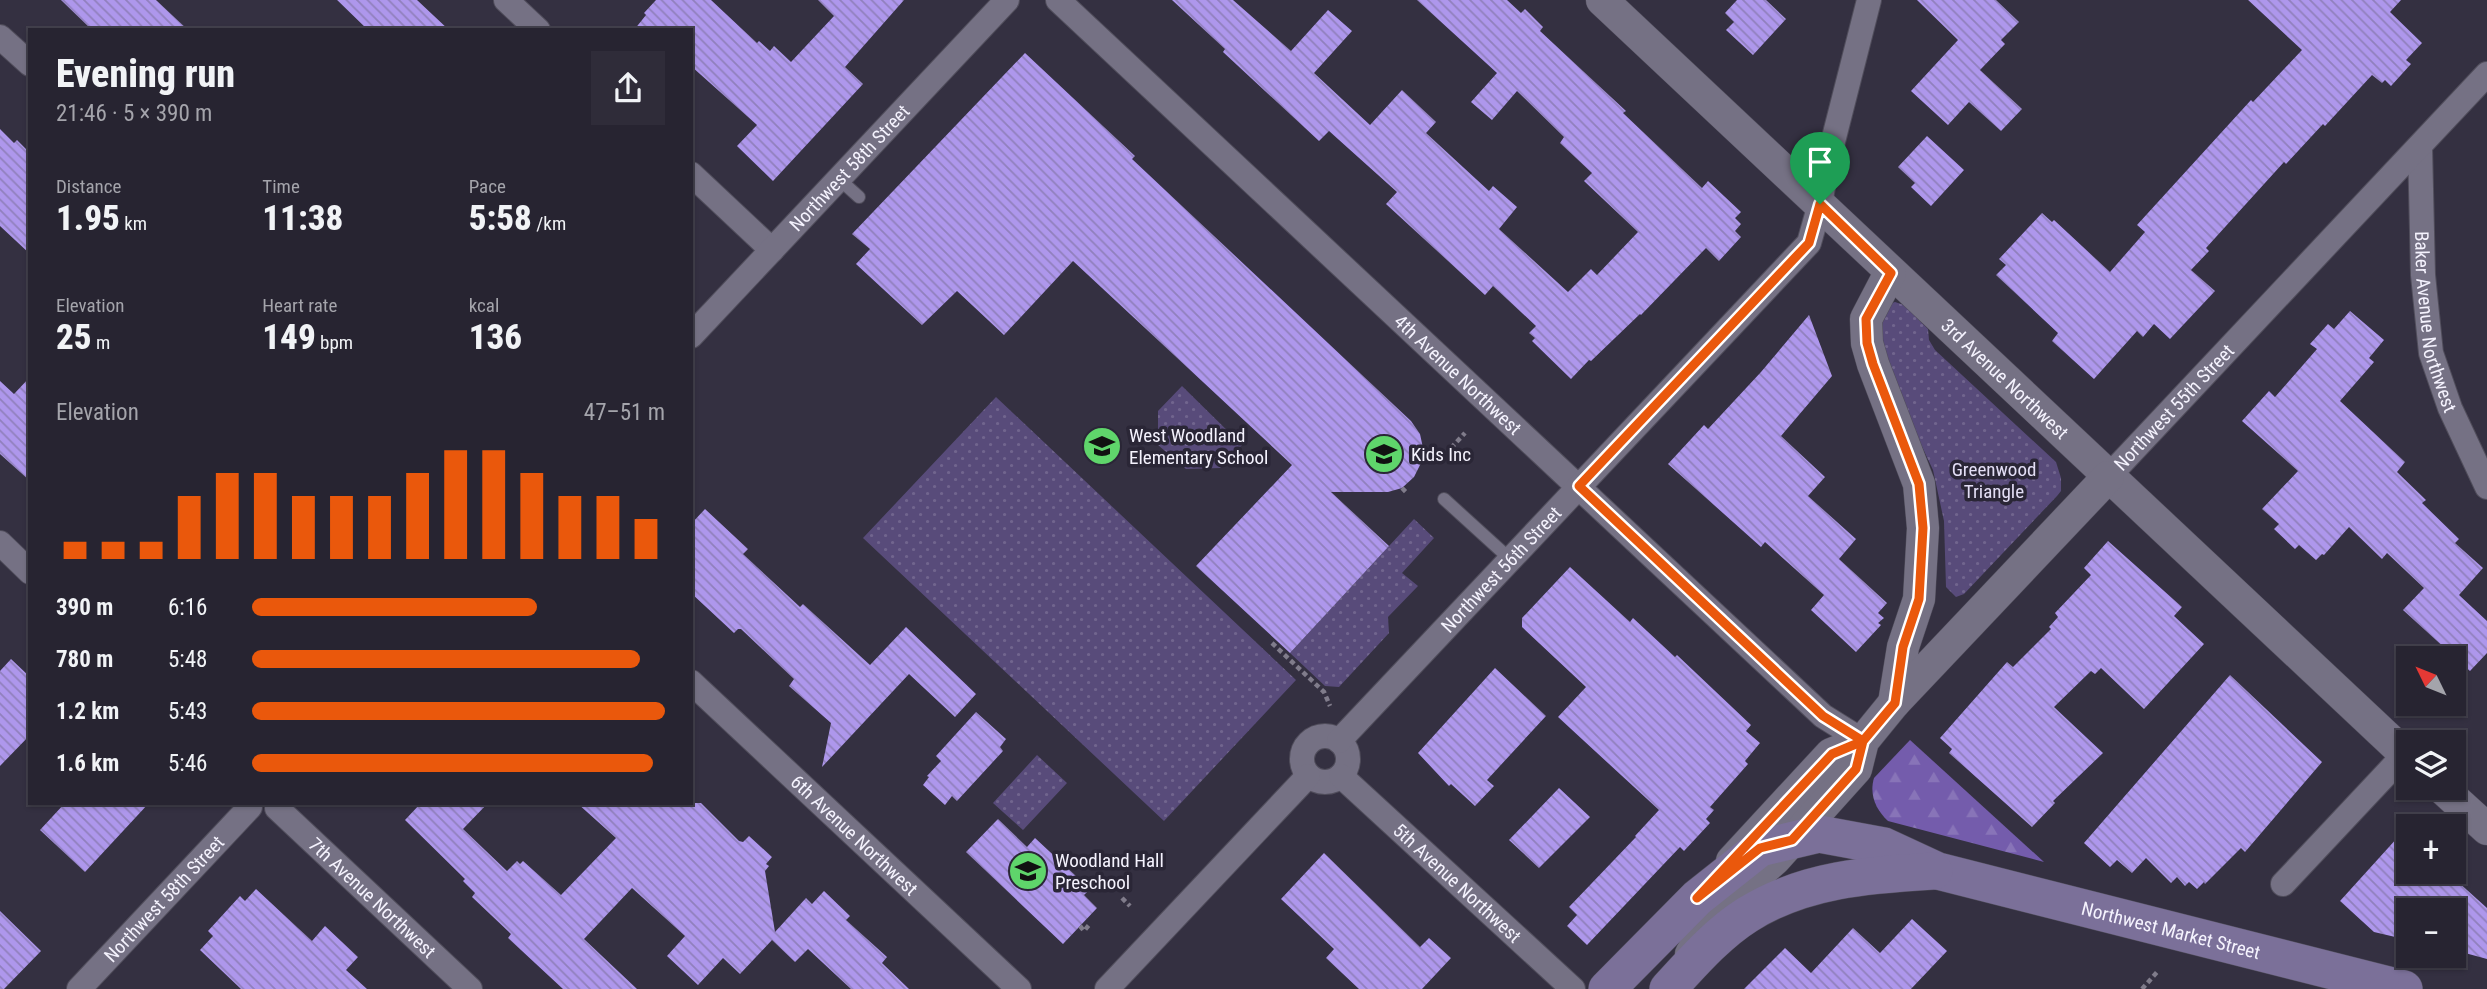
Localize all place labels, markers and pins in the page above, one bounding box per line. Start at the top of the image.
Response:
pin [1790,132,1850,204]
place label: West Woodland Elementary School [1129,424,1268,469]
school or university icon: West Woodland Elementary School [1081,425,1123,467]
school or university icon: Kids Inc [1363,433,1405,475]
place label: Kids Inc [1411,443,1471,466]
place label: Woodland Hall Preschool [1055,849,1164,894]
school or university icon: Woodland Hall Preschool [1007,850,1049,892]

